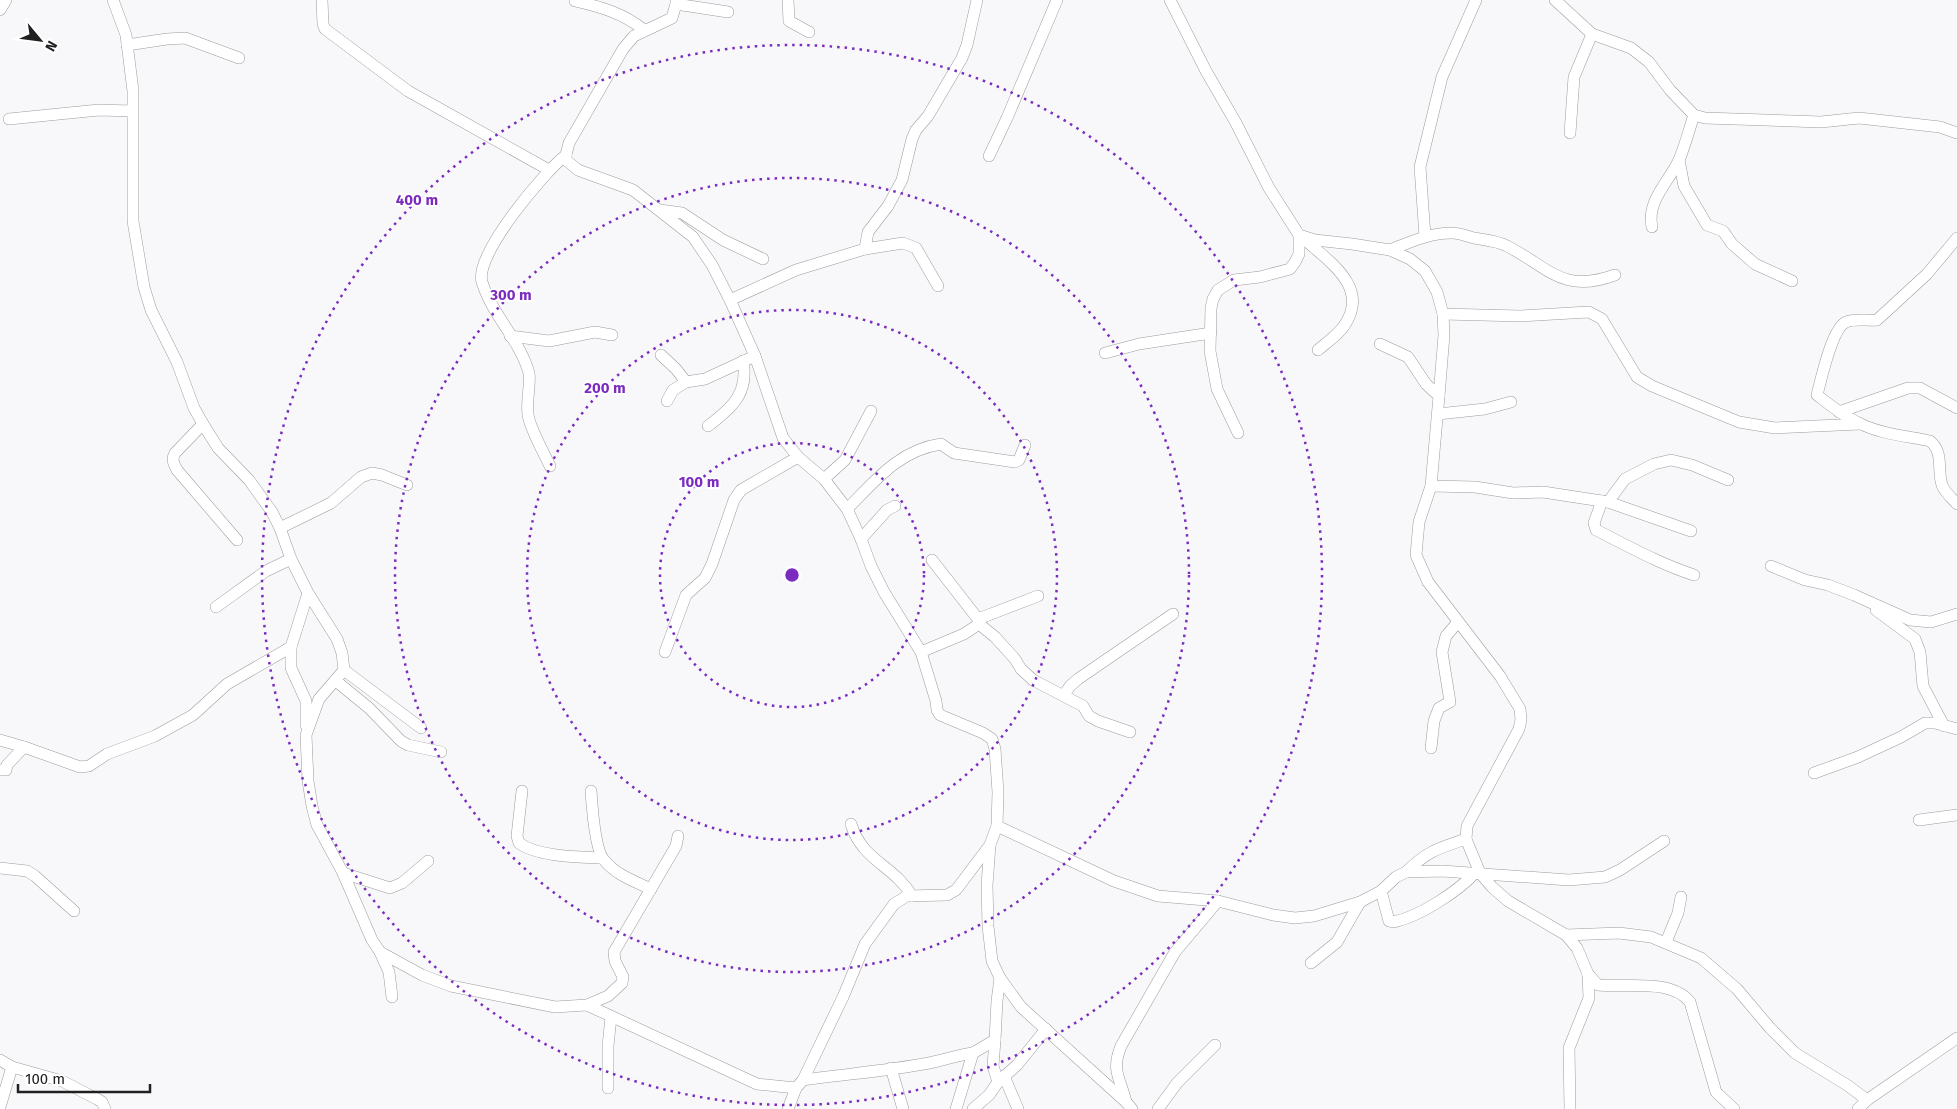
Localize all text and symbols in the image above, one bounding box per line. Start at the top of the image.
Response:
north arrow [15,15,65,65]
text: N [41,38,61,54]
text: 400 m [396,191,438,209]
text: 300 m [489,286,532,304]
text: 200 m [584,379,626,397]
text: 100 m [679,473,719,491]
centre of rings [783,566,801,584]
scale bar [18,1062,150,1094]
text: 100 m [25,1070,65,1088]

